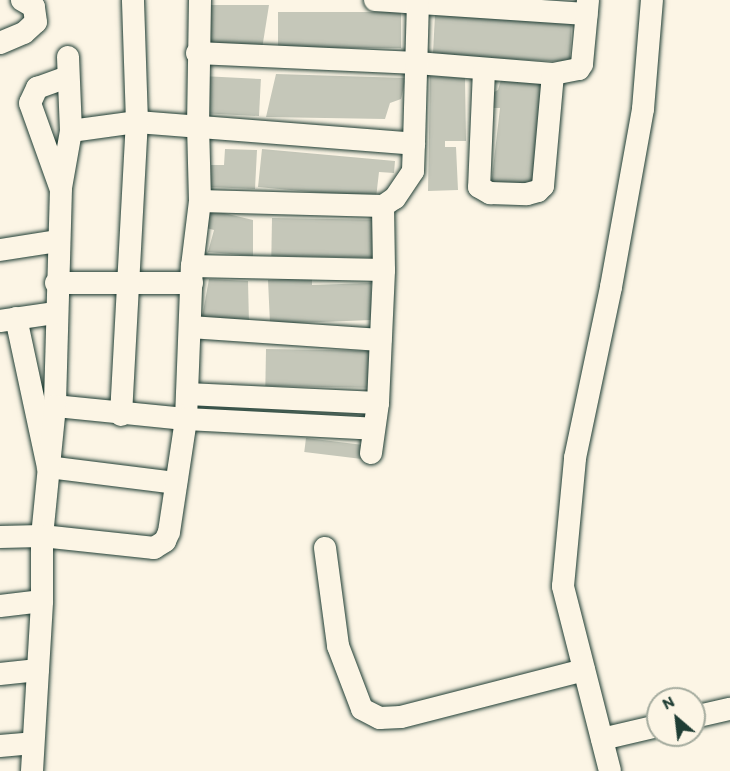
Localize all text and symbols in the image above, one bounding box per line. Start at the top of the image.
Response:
north arrow [646,687,706,747]
text: N [659,692,677,713]

